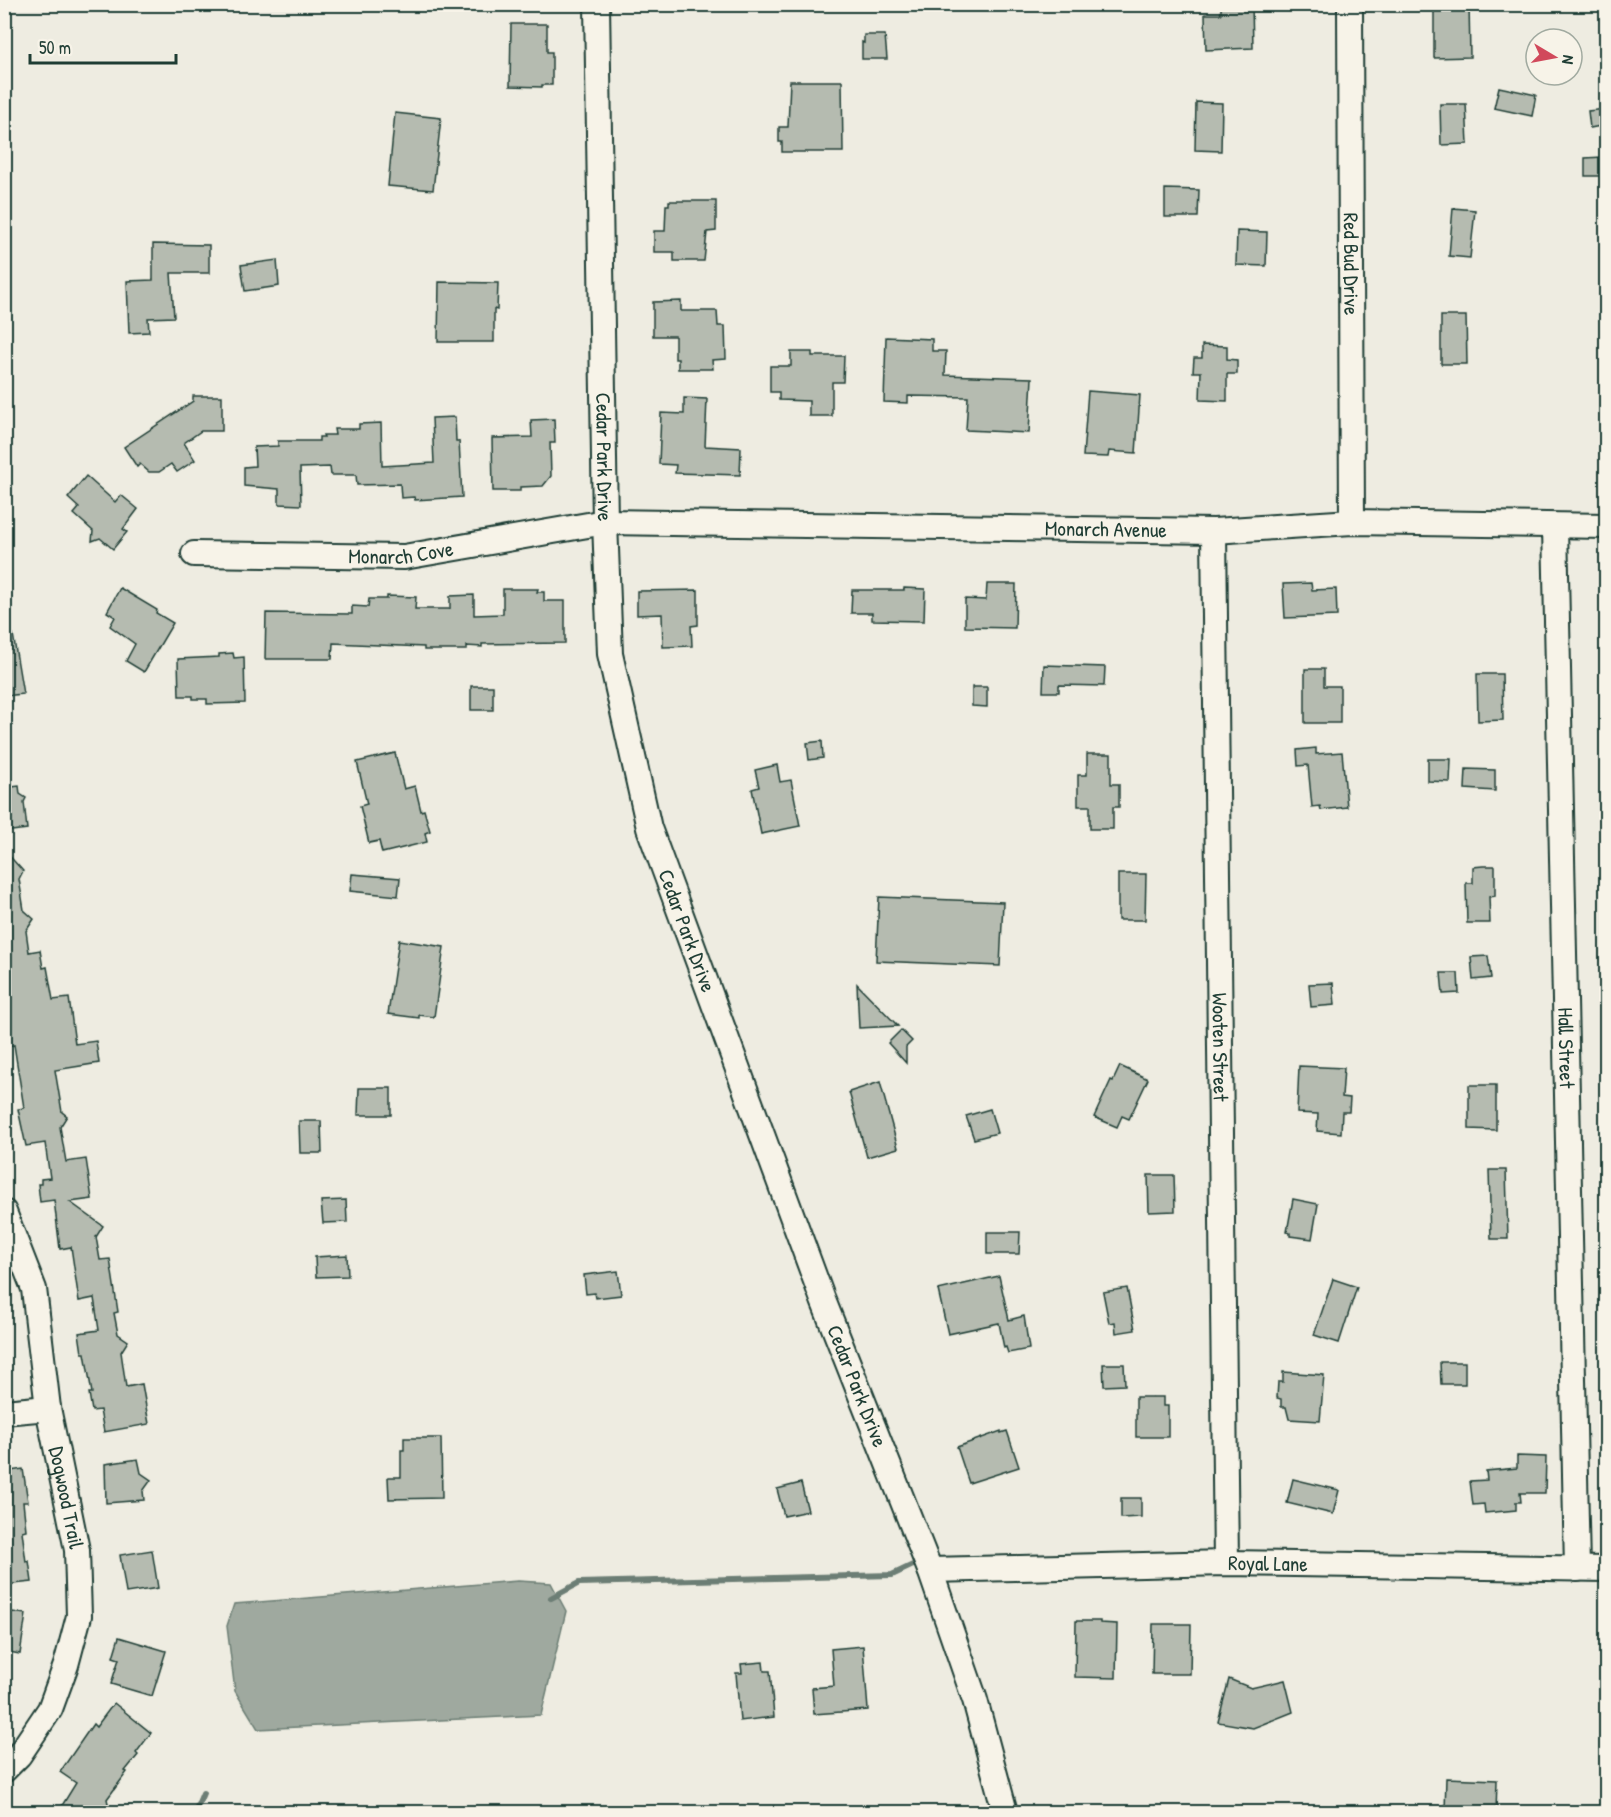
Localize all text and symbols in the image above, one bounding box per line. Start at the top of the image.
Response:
scale bar [30,27,176,65]
north arrow [1524,27,1584,87]
text: 50 m [39,35,71,60]
text: N [1557,54,1580,66]
street label: Red Bud Drive [1337,213,1366,315]
street label: Cedar Park Drive [589,392,620,522]
street label: Monarch Avenue [1045,514,1167,544]
street label: Monarch Cove [348,534,455,571]
street label: Cedar Park Drive [651,865,723,996]
street label: Wooten Street [1205,992,1236,1102]
street label: Hall Street [1551,1007,1582,1089]
street label: Cedar Park Drive [820,1321,895,1451]
street label: Dogwood Trail [42,1444,91,1552]
street label: Royal Lane [1228,1548,1308,1578]

